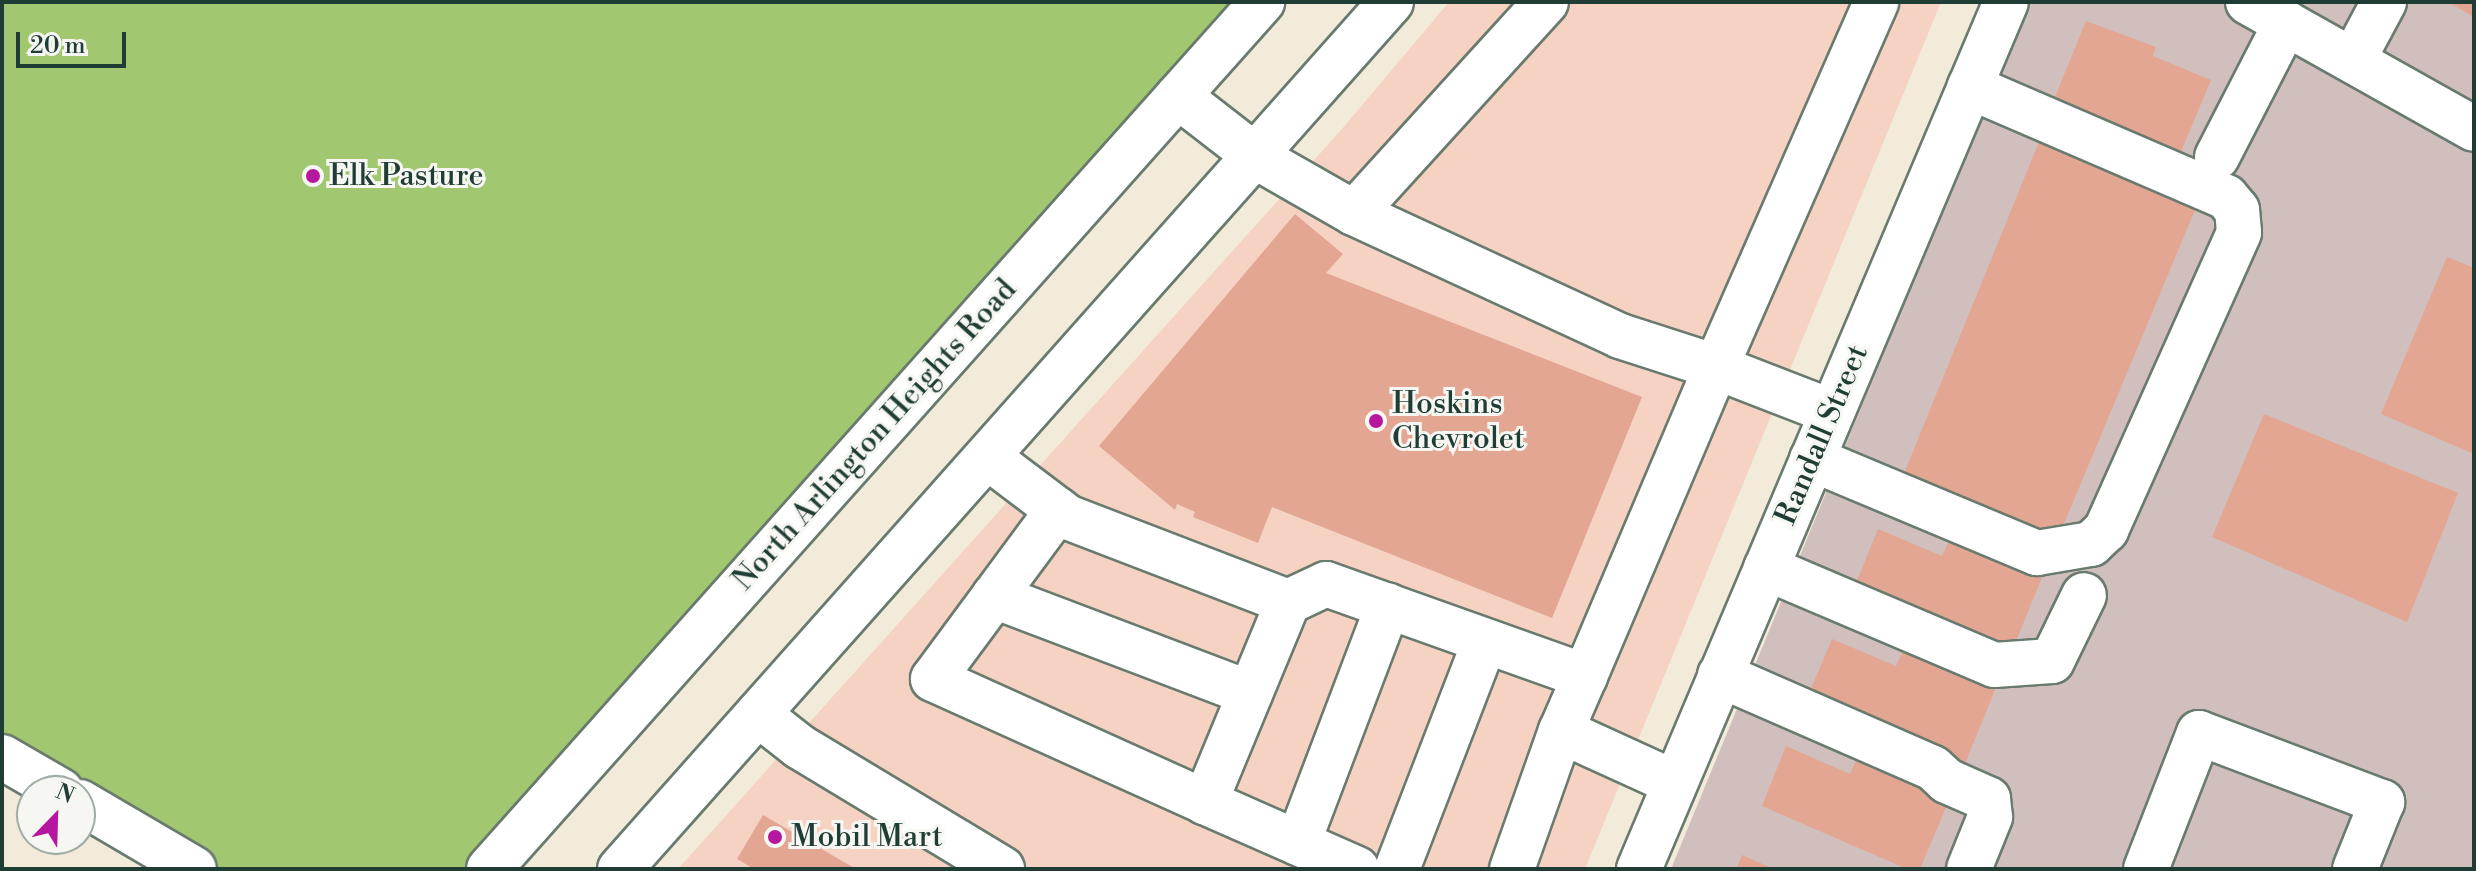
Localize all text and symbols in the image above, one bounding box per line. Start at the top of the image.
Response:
scale bar [20,16,130,66]
text: 20 m [30,31,86,61]
place label: Elk Pasture [329,158,484,194]
marker: Elk Pasture [304,167,322,185]
street label: North Arlington Heights Road [726,272,1024,598]
street label: Randall Street [1768,340,1876,530]
place label: Hoskins Chevrolet [1392,386,1525,456]
marker: Hoskins Chevrolet [1367,412,1385,430]
north arrow [16,775,96,855]
text: N [52,778,78,810]
place label: Mobil Mart [791,819,943,855]
marker: Mobil Mart [766,828,784,846]

